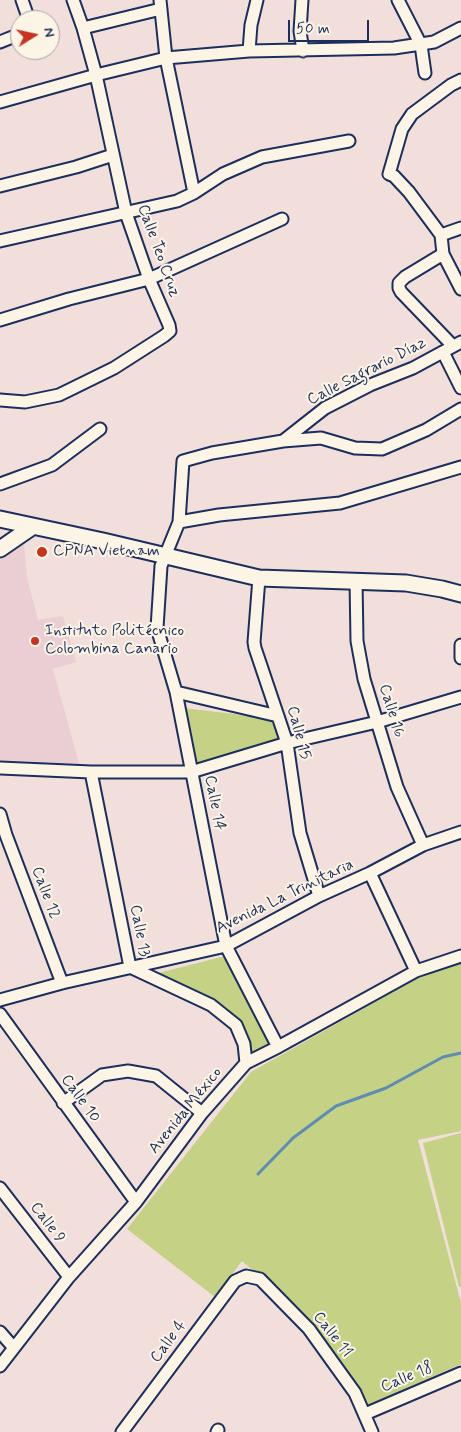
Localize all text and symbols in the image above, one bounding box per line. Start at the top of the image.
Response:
north arrow [10,10,60,60]
scale bar [291,10,372,42]
text: 50 m [296,19,330,39]
text: N [39,26,58,39]
street label: Calle Teo Cruz [132,202,184,300]
street label: Calle Sagrario Díaz [304,334,430,410]
place label: CPNA Vietnam [53,542,160,562]
marker: CPNA Vietnam [35,545,49,559]
place label: Instituto Politécnico Colombina Canario [45,622,184,660]
marker: Instituto Politécnico Colombina Canario [29,635,41,647]
street label: Calle 16 [374,682,408,740]
street label: Calle 15 [282,704,314,762]
street label: Calle 14 [199,774,229,832]
street label: Avenida La Trinitaria [213,855,357,939]
street label: Calle 12 [26,864,64,922]
street label: Calle 13 [125,903,153,959]
street label: Avenida México [145,1064,227,1158]
street label: Calle 10 [56,1071,104,1127]
street label: Calle 9 [25,1199,69,1247]
street label: Calle 11 [308,1308,356,1362]
street label: Calle 4 [147,1317,191,1367]
street label: Calle 18 [378,1358,436,1398]

